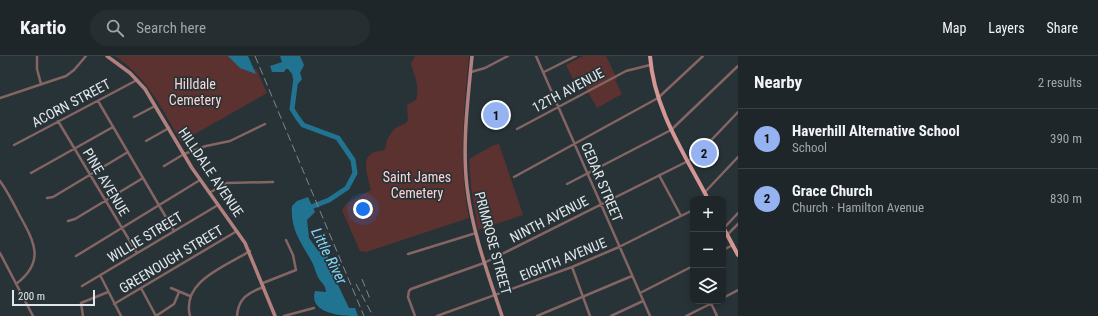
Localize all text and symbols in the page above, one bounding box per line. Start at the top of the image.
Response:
search box [90,10,370,46]
text: Kartio [20,16,66,39]
icon: search [104,17,126,39]
text: Search here [136,19,206,37]
text: Map [942,20,966,36]
text: Layers [988,20,1025,36]
text: Share [1047,20,1078,36]
street label: 12TH AVENUE [529,64,607,116]
text: Nearby [754,72,802,92]
text: 2 results [1038,75,1082,90]
street label: ACORN STREET [29,76,113,130]
park label: Hilldale Cemetery [169,76,221,108]
pin: 1 [483,100,509,130]
text: Haverhill Alternative School [792,122,960,140]
street label: HILLDALE AVENUE [175,124,247,220]
text: 1 [764,131,770,146]
text: 390 m [1050,131,1082,146]
pin: 2 [691,138,717,168]
street label: CEDAR STREET [578,140,626,224]
text: School [792,140,827,155]
street label: PINE AVENUE [80,145,132,219]
park label: Saint James Cemetery [383,169,451,201]
text: Grace Church [792,182,873,200]
street label: PRIMROSE STREET [472,190,514,296]
text: 2 [764,191,770,206]
text: 830 m [1050,191,1082,206]
street label: NINTH AVENUE [507,192,591,246]
map controls [690,196,726,304]
button: + [690,196,726,232]
your location [353,199,373,219]
text: Church · Hamilton Avenue [792,200,924,215]
street label: WILLIE STREET [105,208,185,266]
street label: GREENOUGH STREET [116,222,226,296]
water label: Little River [307,225,351,288]
button: − [690,232,726,268]
street label: EIGHTH AVENUE [517,234,609,284]
button: layers [690,268,726,304]
scale bar [12,288,95,307]
text: 200 m [18,290,45,303]

